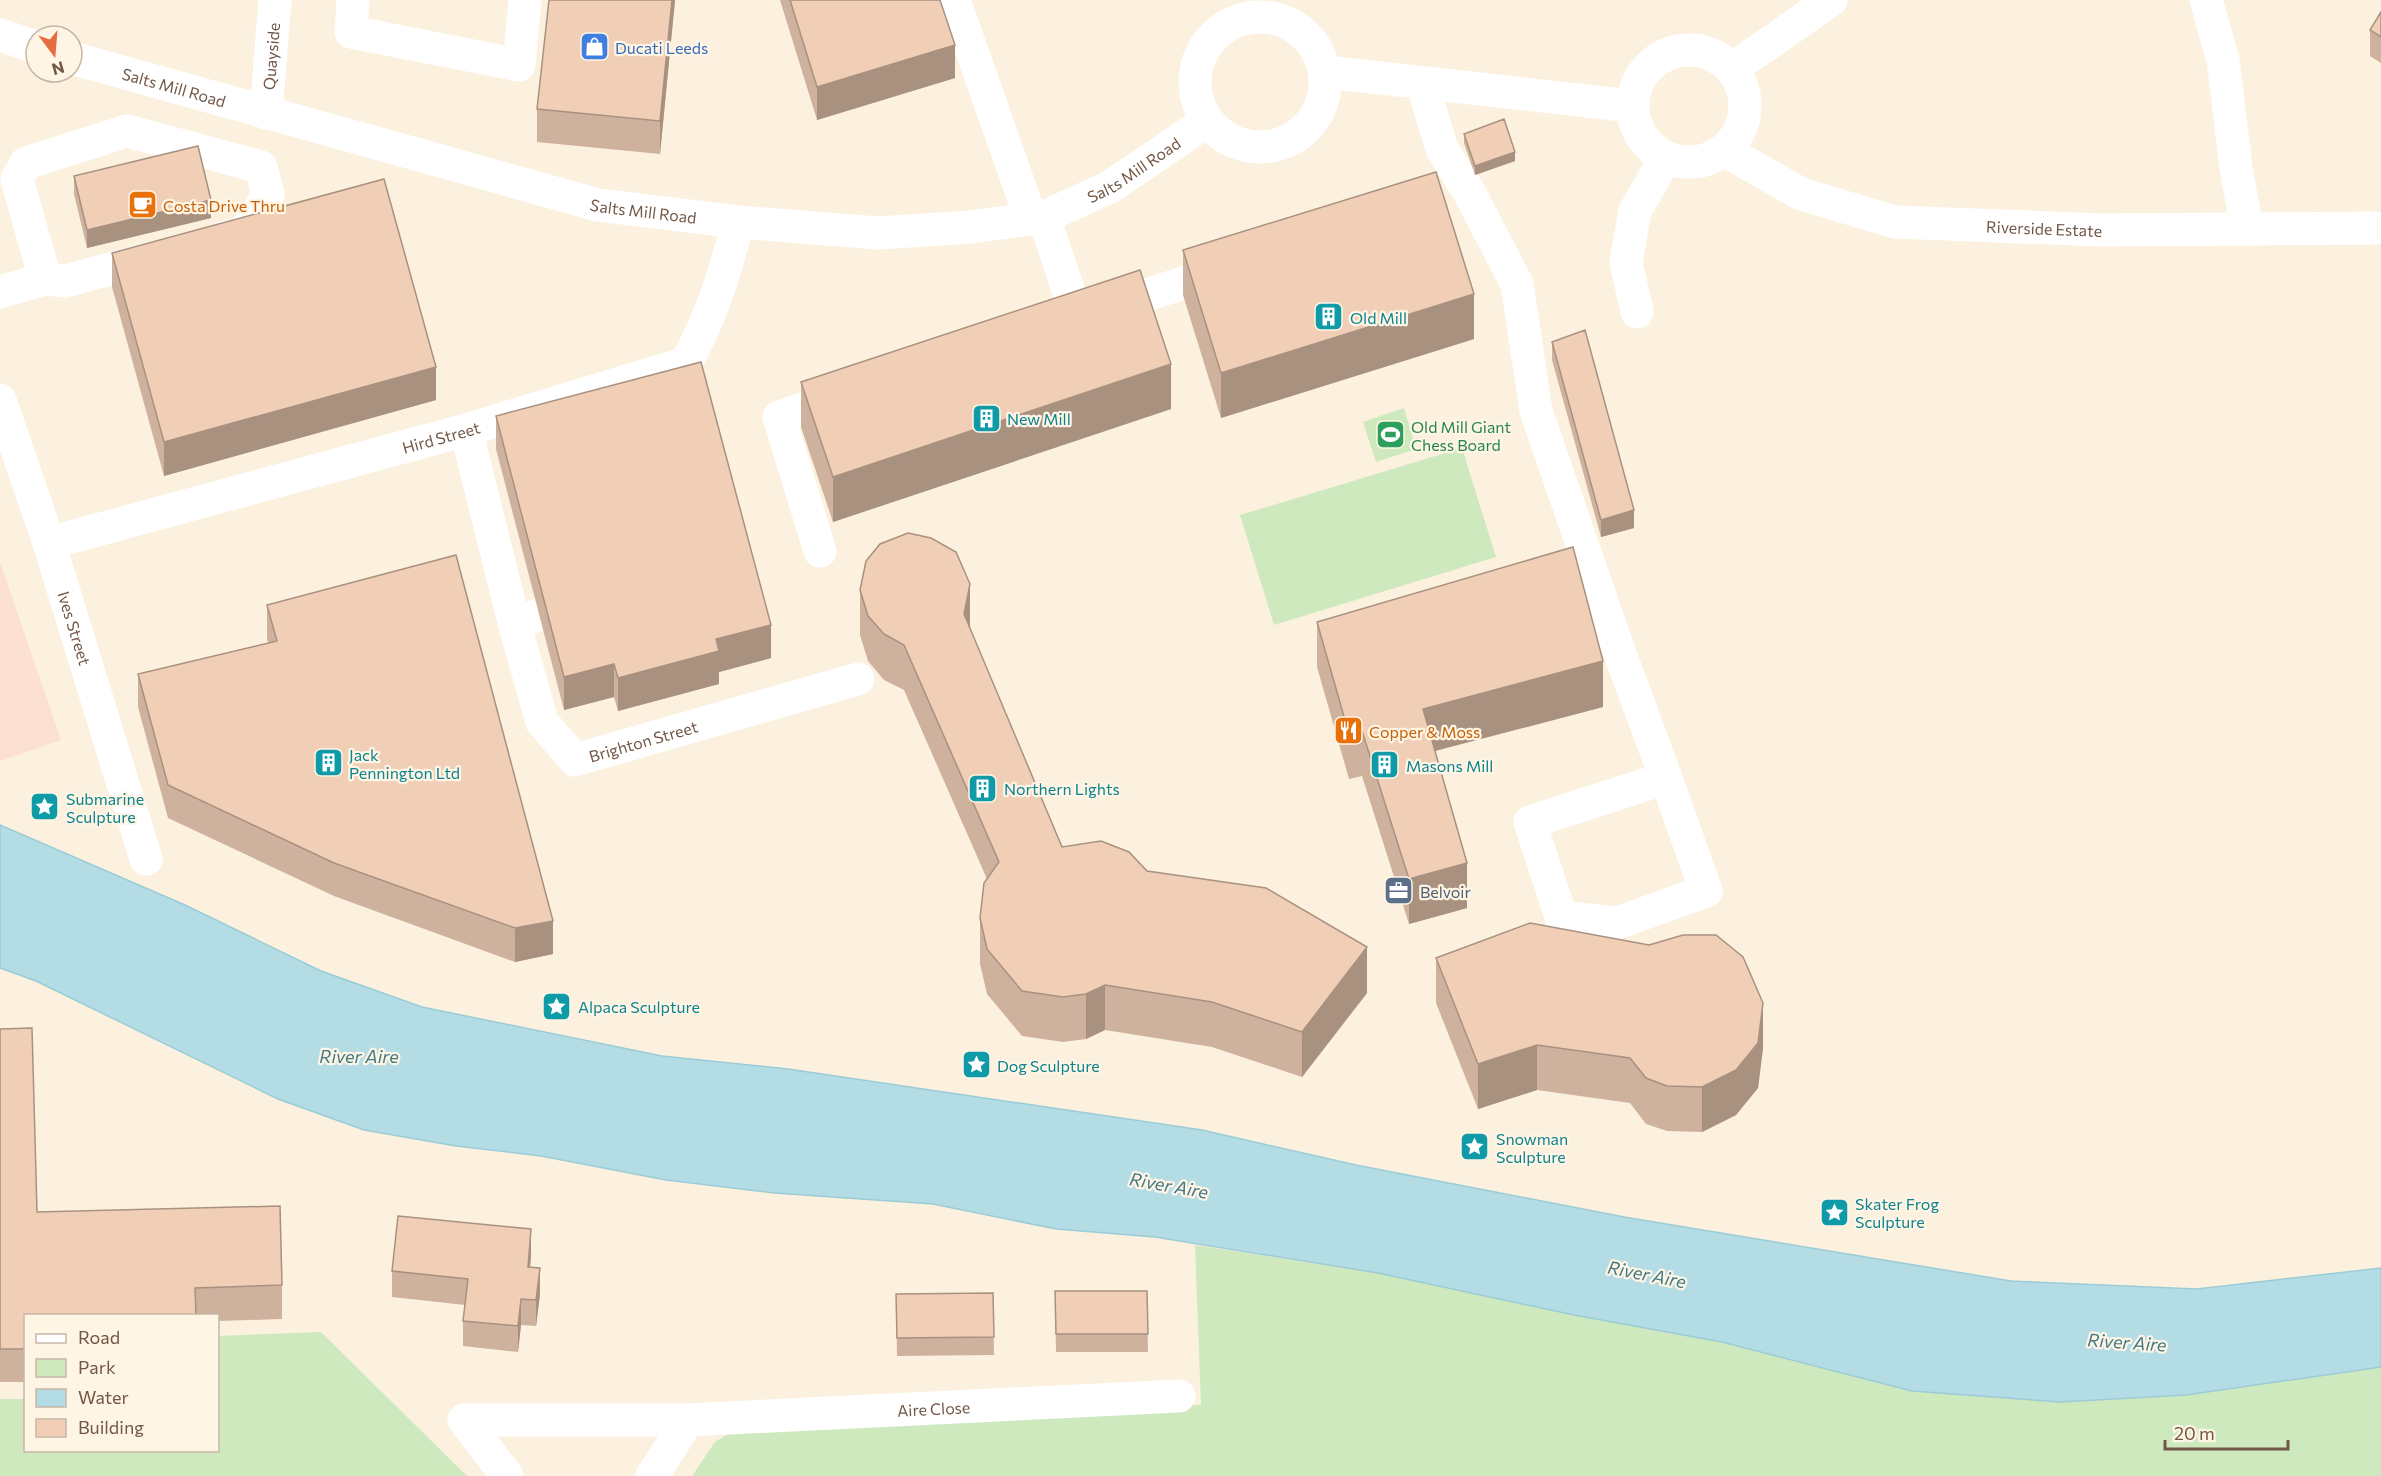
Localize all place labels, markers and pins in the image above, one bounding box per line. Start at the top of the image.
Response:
shop icon: Ducati Leeds [578,31,610,63]
place label: Ducati Leeds [615,38,708,57]
cafe icon: Costa Drive Thru [126,189,158,221]
place label: Costa Drive Thru [163,196,285,215]
building icon: Old Mill [1313,301,1345,333]
place label: Old Mill [1350,308,1407,327]
building icon: New Mill [970,402,1002,434]
place label: New Mill [1007,409,1071,428]
place label: Old Mill Giant Chess Board [1411,417,1511,454]
sports icon: Old Mill Giant Chess Board [1374,419,1406,451]
restaurant icon: Copper & Moss [1332,715,1364,747]
place label: Copper & Moss [1369,722,1480,741]
place label: Jack Pennington Ltd [349,745,460,782]
building icon: Jack Pennington Ltd [312,747,344,779]
building icon: Masons Mill [1369,749,1401,781]
place label: Masons Mill [1406,756,1493,775]
building icon: Northern Lights [967,772,999,804]
place label: Northern Lights [1004,779,1120,798]
place label: Submarine Sculpture [66,789,144,826]
place icon: Submarine Sculpture [29,791,61,823]
office icon: Belvoir [1383,875,1415,907]
place label: Belvoir [1420,882,1471,901]
place icon: Alpaca Sculpture [541,990,573,1022]
place label: Alpaca Sculpture [578,997,700,1016]
place icon: Dog Sculpture [960,1049,992,1081]
place label: Dog Sculpture [997,1056,1100,1075]
place label: Snowman Sculpture [1496,1129,1568,1166]
place icon: Snowman Sculpture [1459,1131,1491,1163]
place label: Skater Frog Sculpture [1855,1194,1939,1231]
place icon: Skater Frog Sculpture [1818,1196,1850,1228]

